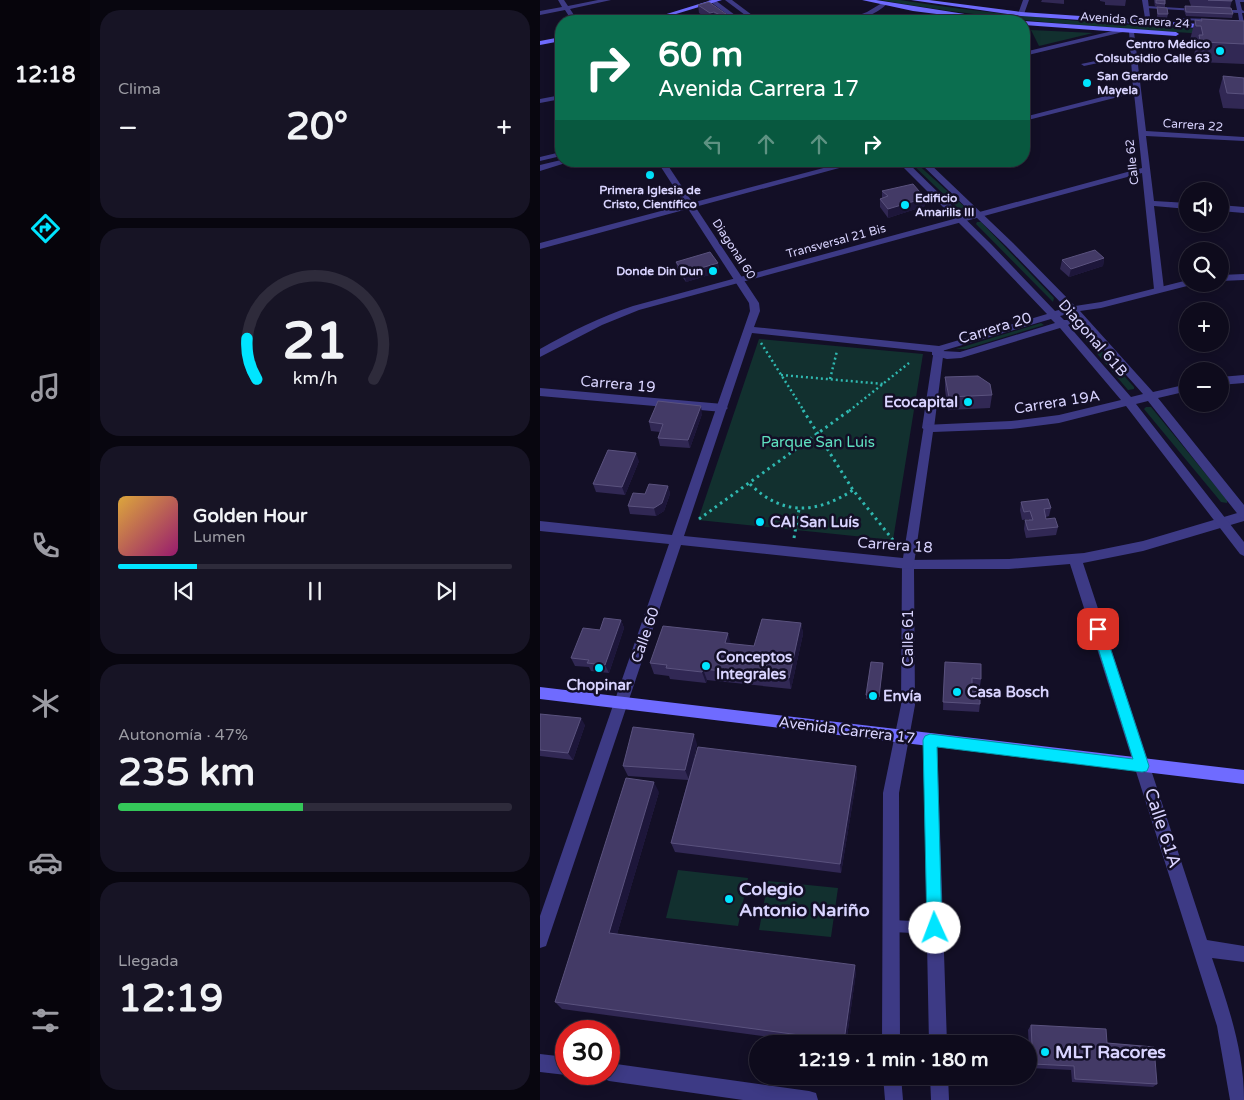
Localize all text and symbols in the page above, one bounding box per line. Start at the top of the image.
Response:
street label: Avenida Carrera 24 [1080,9,1191,31]
text: 60 m [658,34,743,76]
icon: right [575,35,640,100]
place label: Centro Médico Colsubsidio Calle 63 [1095,37,1210,65]
marker: Centro Médico Colsubsidio Calle 63 [1214,45,1226,57]
text: 12:18 [15,62,75,88]
place label: San Gerardo Mayela [1097,69,1168,98]
text: Avenida Carrera 17 [658,76,859,102]
marker: San Gerardo Mayela [1081,77,1093,89]
text: Clima [118,79,161,99]
text: 20° [286,104,348,150]
text: − [118,111,138,145]
text: + [496,111,512,145]
street label: Carrera 22 [1162,116,1224,134]
icon: left [699,130,727,158]
icon: ahead [752,130,780,158]
icon: ahead [805,130,833,158]
icon: right [858,130,886,158]
street label: Calle 62 [1123,138,1141,186]
marker: Primera Iglesia de Cristo, Científico [644,169,656,181]
map controls [1179,182,1229,412]
button: sound [1179,182,1229,232]
place label: Primera Iglesia de Cristo, Científico [599,183,701,211]
place label: Edificio Amarilis III [915,191,974,219]
marker: Edificio Amarilis III [899,199,911,211]
icon: directions [28,211,63,246]
street label: Diagonal 60 [709,216,759,282]
street label: Transversal 21 Bis [785,221,887,261]
button: search [1179,242,1229,292]
place label: Donde Din Dun [616,264,703,278]
marker: Donde Din Dun [707,265,719,277]
street label: Diagonal 61B [1055,296,1131,380]
button: + [1179,302,1229,352]
street label: Carrera 20 [956,308,1034,348]
text: 21 [282,310,348,373]
button: − [1179,362,1229,412]
text: km/h [293,368,337,389]
icon: music [28,370,63,405]
street label: Carrera 19 [580,372,656,396]
street label: Carrera 19A [1013,386,1101,418]
place label: Ecocapital [884,393,958,412]
marker: Ecocapital [962,396,974,408]
park label: Parque San Luis [761,433,875,451]
text: Golden Hour [193,505,307,527]
place label: CAI San Luís [770,513,859,531]
marker: CAI San Luís [754,516,766,528]
text: Lumen [193,527,245,547]
icon: phone [28,528,63,563]
street label: Carrera 18 [857,533,933,557]
icon: previous [170,577,198,605]
icon: pause [301,577,329,605]
icon: next [432,577,460,605]
street label: Calle 60 [627,605,663,665]
pin [1077,608,1119,650]
street label: Calle 61 [899,609,917,667]
icon: arrive [1084,615,1112,643]
place label: Conceptos Integrales [716,648,792,684]
marker: Conceptos Integrales [700,660,712,672]
marker: Chopinar [593,662,605,674]
place label: Chopinar [566,676,632,695]
place label: Casa Bosch [967,683,1049,701]
icon: climate [28,686,63,721]
marker: Casa Bosch [951,686,963,698]
place label: Envía [883,687,922,705]
marker: Envía [867,690,879,702]
street label: Avenida Carrera 17 [778,713,916,747]
text: Autonomía · 47% [118,725,248,745]
text: 235 km [118,750,255,796]
street label: Calle 61A [1140,785,1186,871]
icon: car [28,845,63,880]
place label: Colegio Antonio Nariño [739,878,870,921]
marker: Colegio Antonio Nariño [723,893,735,905]
position arrow [908,901,960,953]
text: Llegada [118,951,178,971]
text: 12:19 [118,976,223,1022]
icon: filters [28,1003,63,1038]
speed limit sign: 30 [555,1020,620,1085]
place label: MLT Racores [1055,1041,1166,1063]
marker: MLT Racores [1039,1046,1051,1058]
text: 12:19 · 1 min · 180 m [797,1049,989,1071]

